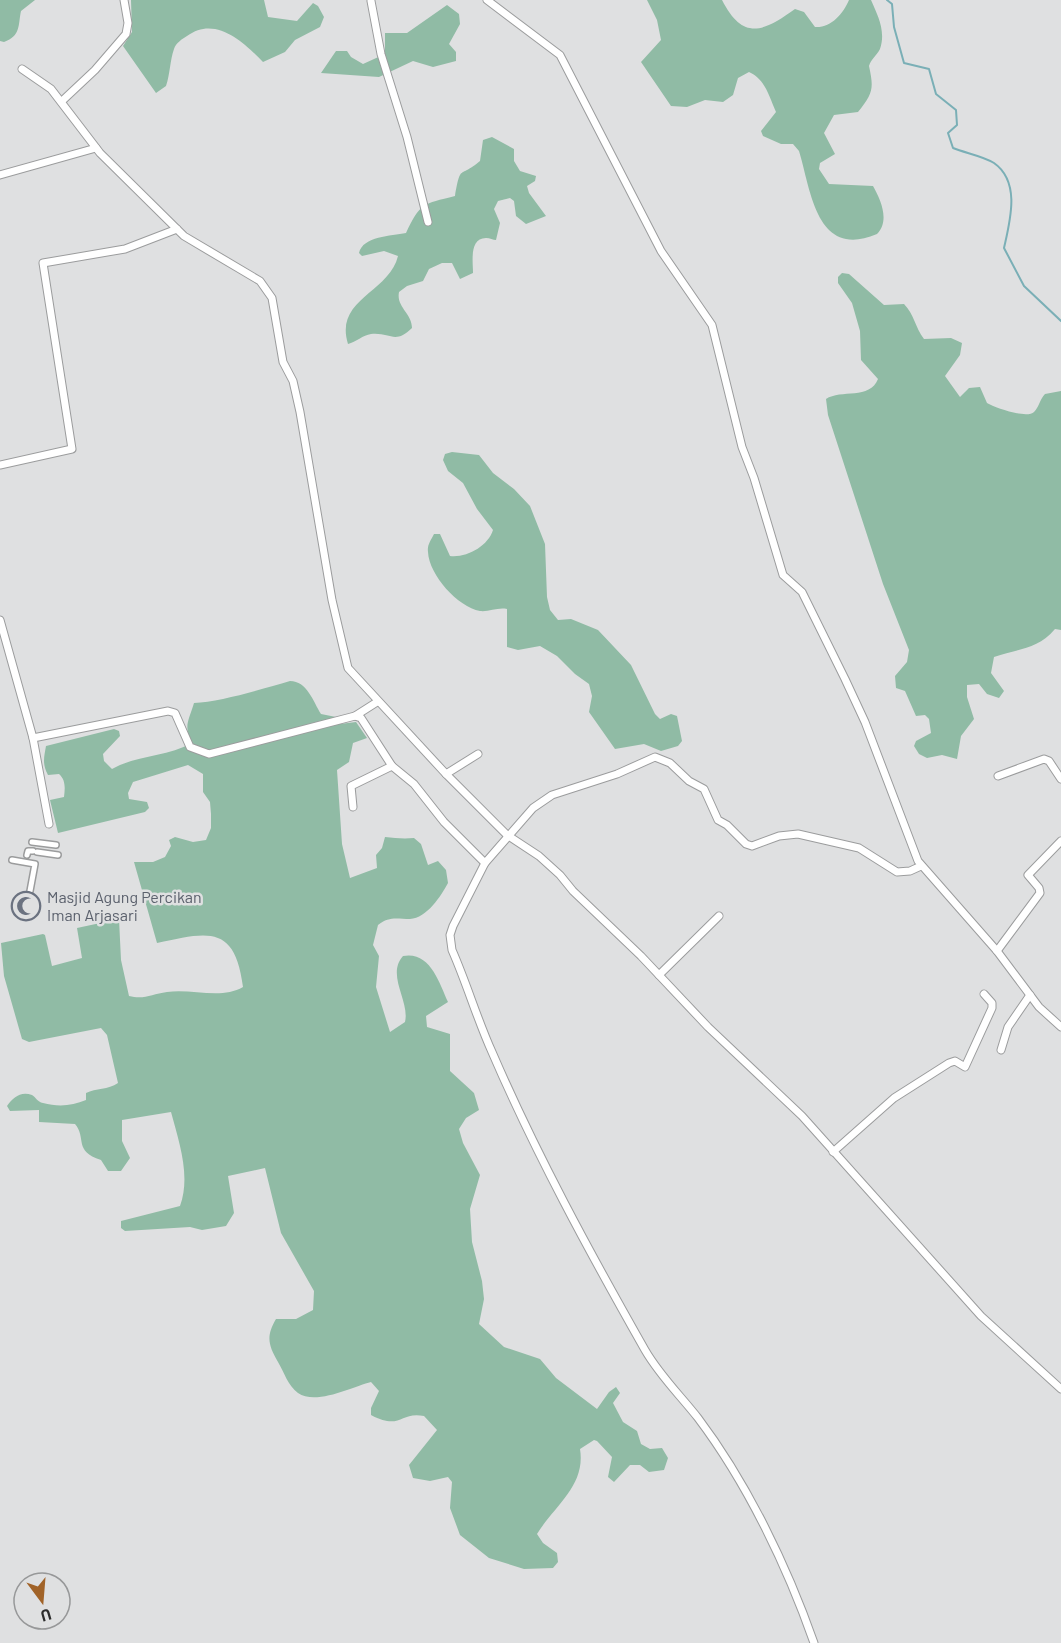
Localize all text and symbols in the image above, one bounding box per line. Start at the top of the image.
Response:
place label: Masjid Agung Percikan Iman Arjasari [47,887,202,924]
mosque icon: Masjid Agung Percikan Iman Arjasari [10,890,42,922]
north arrow [12,1571,72,1631]
text: U [39,1605,54,1626]

